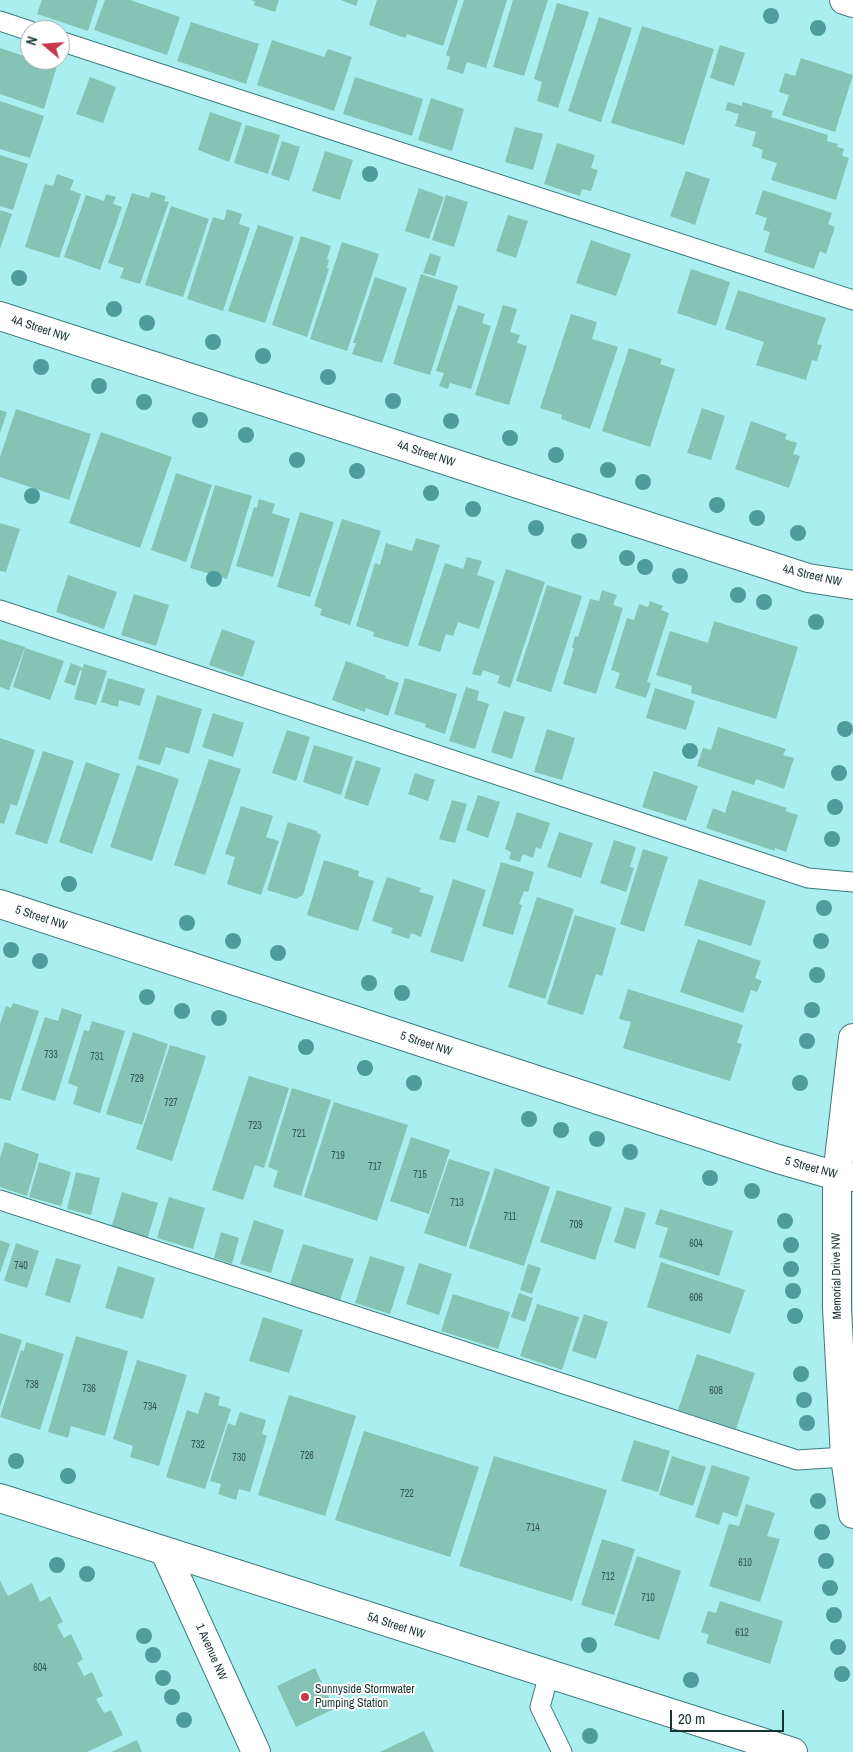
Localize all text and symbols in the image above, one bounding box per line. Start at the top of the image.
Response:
north arrow [20,20,70,70]
text: N [22,34,42,47]
street label: 4A Street NW [9,313,71,345]
street label: 4A Street NW [395,438,457,470]
street label: 4A Street NW [781,562,843,590]
street label: 5 Street NW [13,903,69,933]
street label: 5 Street NW [398,1029,454,1059]
house number: 733 [44,1049,58,1061]
house number: 731 [90,1051,104,1063]
house number: 729 [130,1073,144,1085]
house number: 727 [164,1097,178,1109]
house number: 723 [248,1120,262,1132]
house number: 721 [292,1128,306,1140]
house number: 719 [331,1150,345,1162]
street label: 5 Street NW [783,1154,839,1182]
house number: 717 [368,1161,382,1173]
house number: 715 [413,1169,427,1181]
house number: 713 [450,1197,464,1209]
house number: 711 [503,1211,517,1223]
house number: 709 [569,1219,583,1231]
street label: Memorial Drive NW [829,1233,845,1319]
house number: 604 [689,1238,703,1250]
house number: 740 [14,1260,28,1272]
house number: 606 [689,1292,703,1304]
house number: 738 [25,1379,39,1391]
house number: 736 [82,1383,96,1395]
house number: 608 [709,1385,723,1397]
house number: 734 [143,1401,157,1413]
house number: 732 [191,1439,205,1451]
house number: 726 [300,1450,314,1462]
house number: 730 [232,1452,246,1464]
house number: 722 [400,1488,414,1500]
house number: 714 [526,1522,540,1534]
house number: 610 [738,1557,752,1569]
house number: 712 [601,1571,615,1583]
house number: 710 [641,1592,655,1604]
street label: 5A Street NW [365,1610,427,1642]
street label: 1 Avenue NW [192,1621,230,1683]
house number: 612 [735,1627,749,1639]
house number: 604 [33,1662,47,1674]
place label: Sunnyside Stormwater Pumping Station [315,1683,415,1711]
marker: Sunnyside Stormwater Pumping Station [299,1691,311,1703]
scale bar [673,1700,787,1732]
text: 20 m [678,1708,705,1729]

